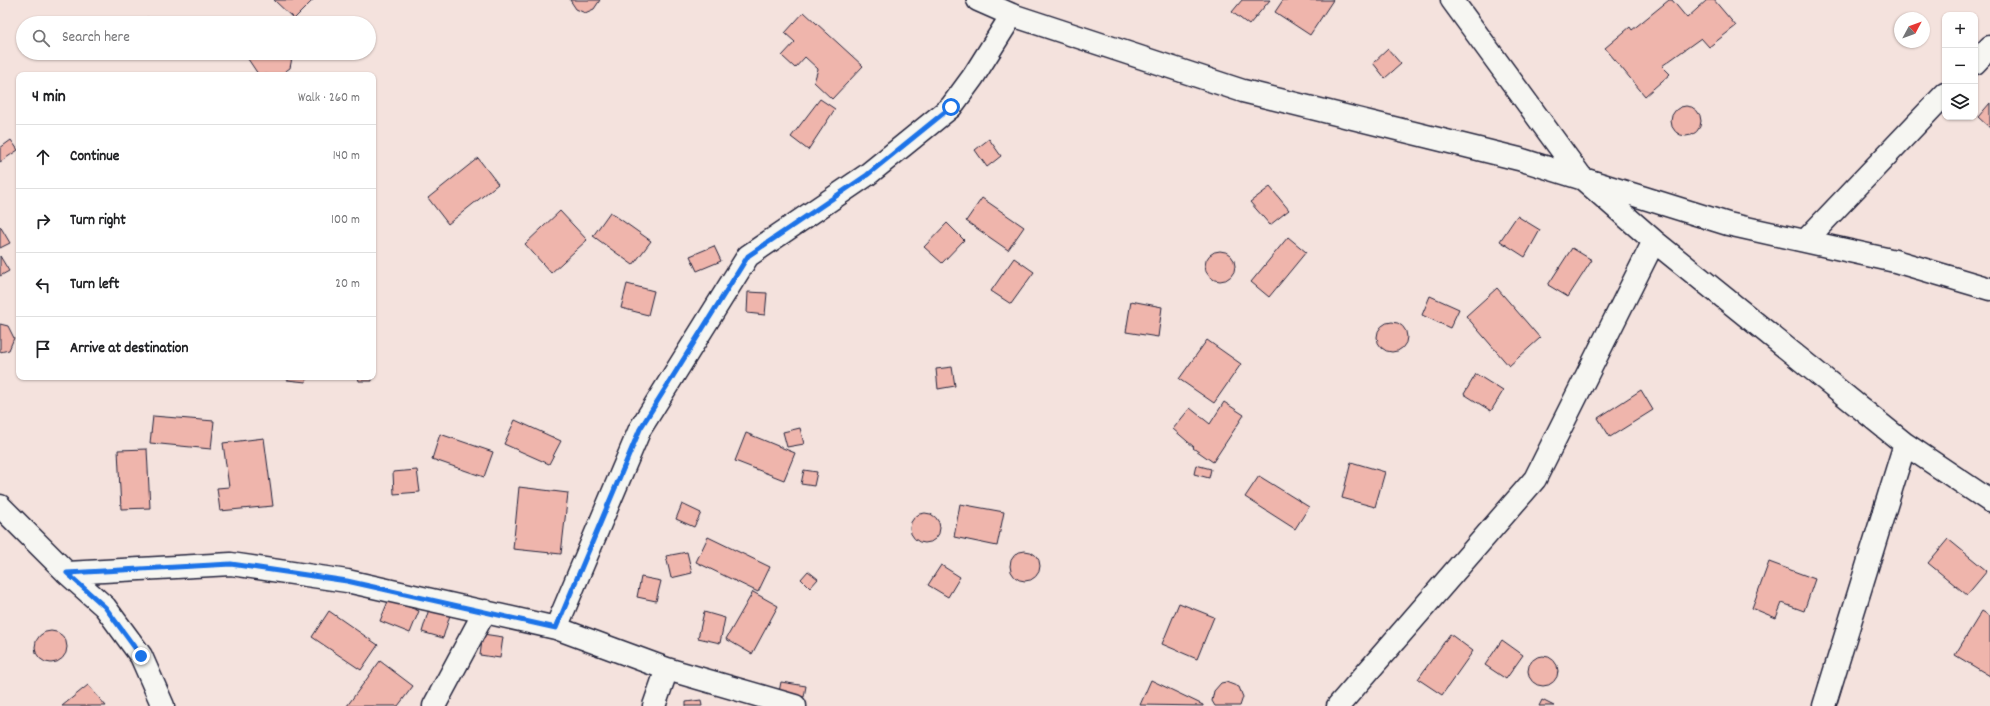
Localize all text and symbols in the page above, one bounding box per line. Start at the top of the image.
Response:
north arrow [1894,12,1930,48]
map controls [1942,12,1978,120]
button: + [1942,12,1978,48]
search box [16,16,376,60]
icon: search [30,27,52,49]
text: Search here [62,27,130,49]
button: − [1942,48,1978,84]
button: layers [1942,84,1978,120]
text: 4 min [32,86,66,110]
text: Walk · 260 m [298,89,360,108]
route start [942,98,960,116]
icon: ahead [32,146,54,168]
text: Continue [70,146,119,168]
text: 140 m [333,147,360,166]
icon: right [32,210,54,232]
text: Turn right [70,210,126,232]
text: 100 m [331,211,360,230]
icon: left [32,274,54,296]
text: Turn left [70,274,119,296]
text: 20 m [335,275,360,294]
icon: arrive [32,338,54,360]
text: Arrive at destination [70,338,188,360]
route end [132,647,150,665]

